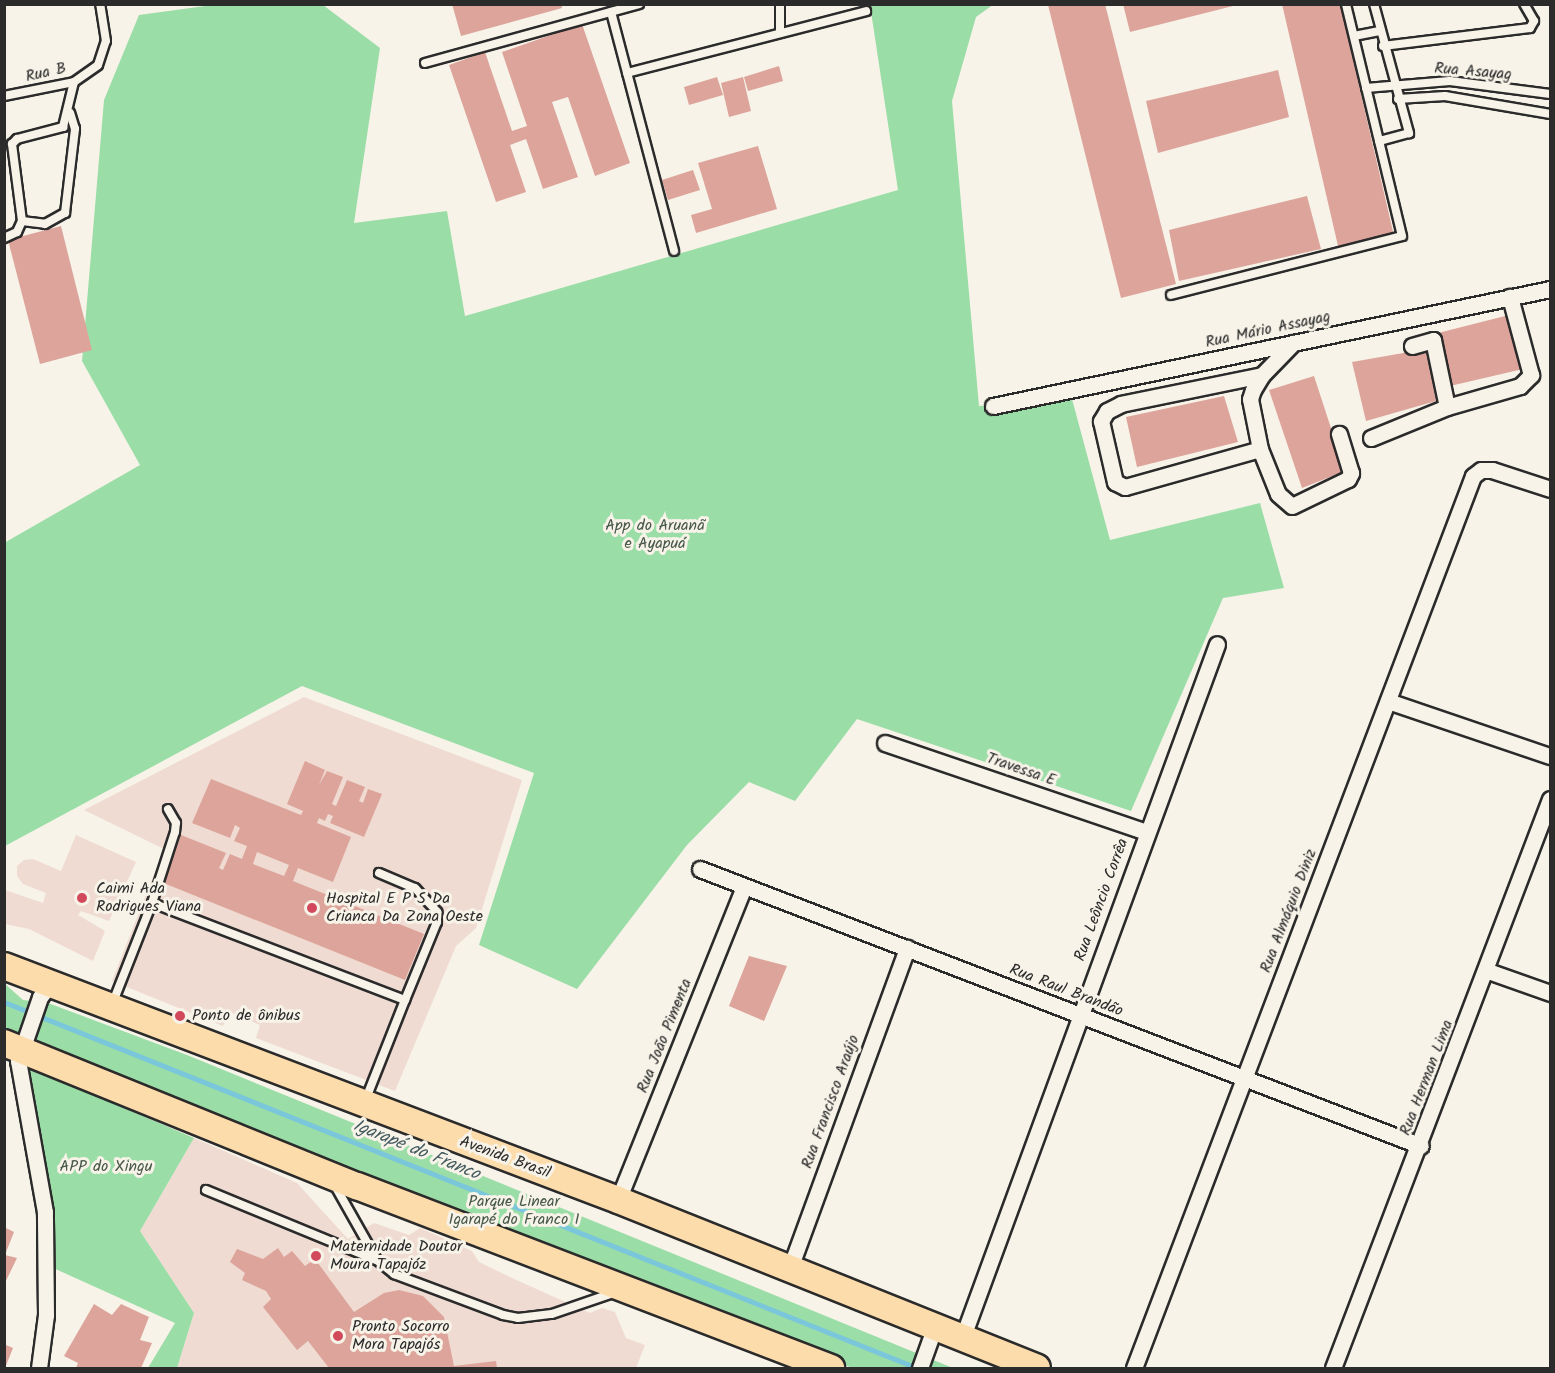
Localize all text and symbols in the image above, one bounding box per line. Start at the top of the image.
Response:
street label: Rua B [24,59,68,87]
street label: Rua Asayag [1434,59,1512,85]
street label: Rua Mário Assayag [1204,307,1332,353]
park label: App do Aruanã e Ayapuá [605,516,705,554]
street label: Travessa E [984,749,1058,791]
street label: Rua Leôncio Corrêa [1071,836,1133,964]
street label: Rua Almáquio Diniz [1257,846,1321,976]
place label: Caimi Ada Rodrigues Viana [96,879,201,917]
marker: Caimi Ada Rodrigues Viana [73,889,91,907]
place label: Hospital E P S Da Crianca Da Zona Oeste [326,889,483,927]
marker: Hospital E P S Da Crianca Da Zona Oeste [303,899,321,917]
street label: Rua Raul Brandão [1006,961,1126,1021]
street label: Rua João Pimenta [633,976,697,1096]
place label: Ponto de ônibus [192,1006,300,1026]
marker: Ponto de ônibus [173,1009,187,1023]
street label: Rua Herman Lima [1396,1018,1458,1138]
street label: Rua Francisco Araújo [798,1033,864,1171]
water label: Igarapé do Franco [350,1116,482,1186]
street label: Avenida Brasil [457,1133,553,1183]
park label: APP do Xingu [60,1157,152,1177]
park label: Parque Linear Igarapé do Franco I [448,1192,580,1230]
place label: Maternidade Doutor Moura Tapajóz [330,1237,462,1275]
marker: Maternidade Doutor Moura Tapajóz [307,1247,325,1265]
place label: Pronto Socorro Mora Tapajós [352,1317,450,1355]
marker: Pronto Socorro Mora Tapajós [329,1327,347,1345]

